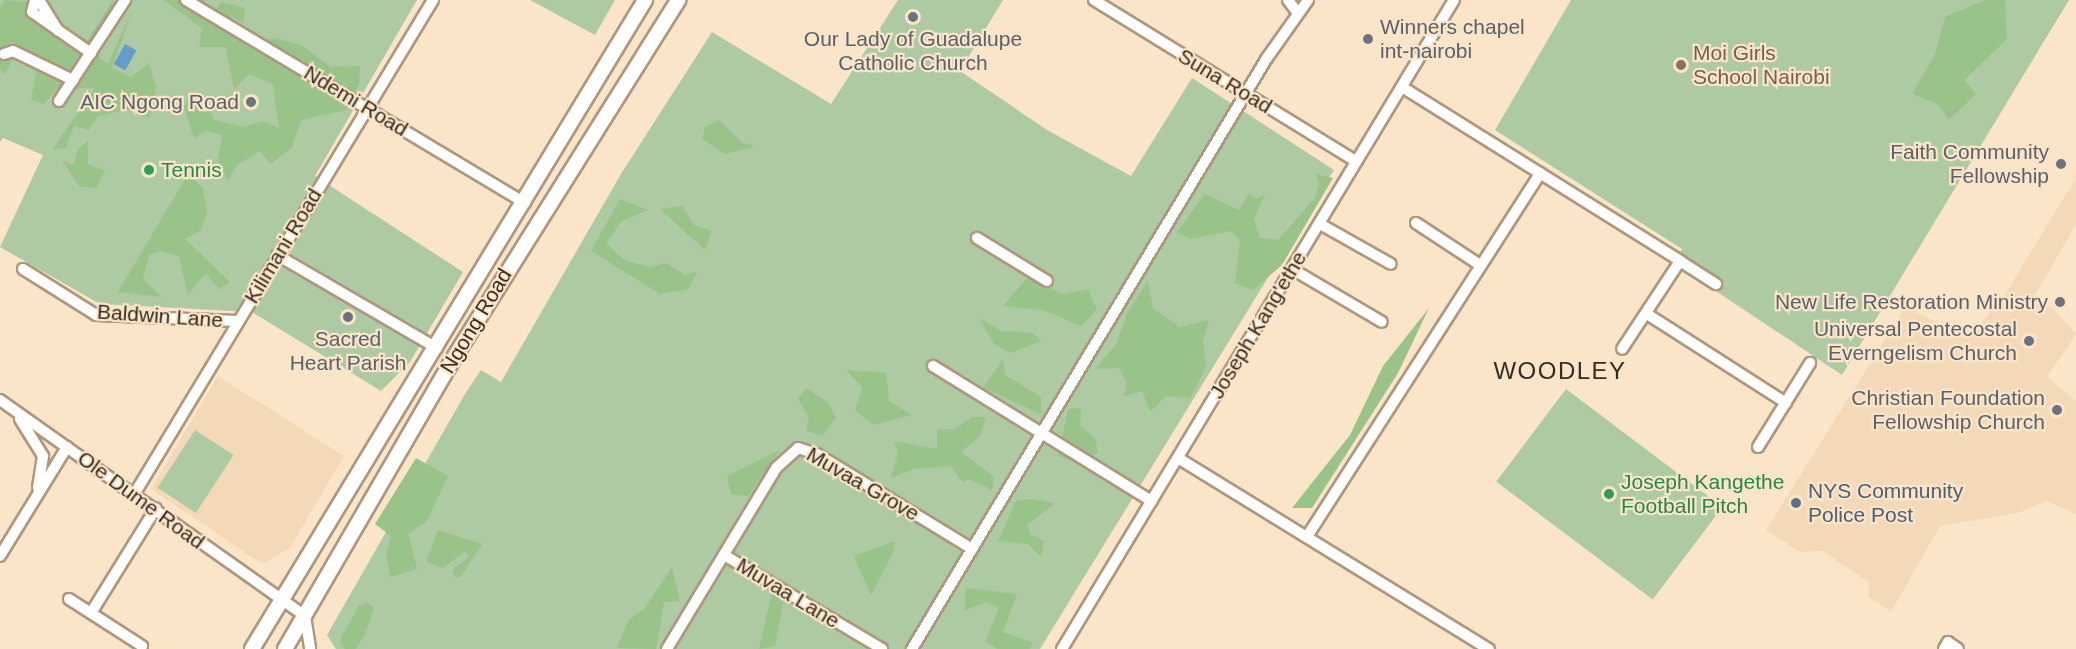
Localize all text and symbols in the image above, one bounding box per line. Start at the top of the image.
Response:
marker: Our Lady of Guadalupe Catholic Church [906,10,920,24]
place label: Winners chapel int-nairobi [1380,14,1525,64]
place label: Our Lady of Guadalupe Catholic Church [804,26,1022,76]
marker: Winners chapel int-nairobi [1361,32,1375,46]
place label: Moi Girls School Nairobi [1693,40,1830,90]
street label: Suna Road [1173,43,1277,119]
marker: Moi Girls School Nairobi [1674,58,1688,72]
street label: Ndemi Road [299,60,413,142]
place label: AIC Ngong Road [80,89,239,115]
marker: AIC Ngong Road [244,95,258,109]
place label: Faith Community Fellowship [1890,139,2049,189]
place label: Tennis [161,157,222,183]
marker: Faith Community Fellowship [2054,157,2068,171]
marker: Tennis [142,163,156,177]
street label: Kilimani Road [239,184,327,308]
street label: Joseph Kang'ethe [1204,247,1312,403]
street label: Ngong Road [435,264,517,378]
place label: New Life Restoration Ministry [1775,289,2048,315]
marker: New Life Restoration Ministry [2053,295,2067,309]
street label: Baldwin Lane [96,299,224,333]
marker: Sacred Heart Parish [341,310,355,324]
place label: Universal Pentecostal Everngelism Church [1814,316,2017,366]
place label: Sacred Heart Parish [290,326,406,376]
marker: Universal Pentecostal Everngelism Church [2022,334,2036,348]
district label: WOODLEY [1493,357,1627,385]
place label: Christian Foundation Fellowship Church [1851,385,2045,435]
marker: Christian Foundation Fellowship Church [2050,403,2064,417]
street label: Muvaa Grove [802,442,924,526]
street label: Ole Dume Road [73,446,209,554]
place label: Joseph Kangethe Football Pitch [1621,469,1784,519]
place label: NYS Community Police Post [1808,478,1963,528]
marker: Joseph Kangethe Football Pitch [1602,487,1616,501]
marker: NYS Community Police Post [1789,496,1803,510]
street label: Muvaa Lane [732,552,844,634]

